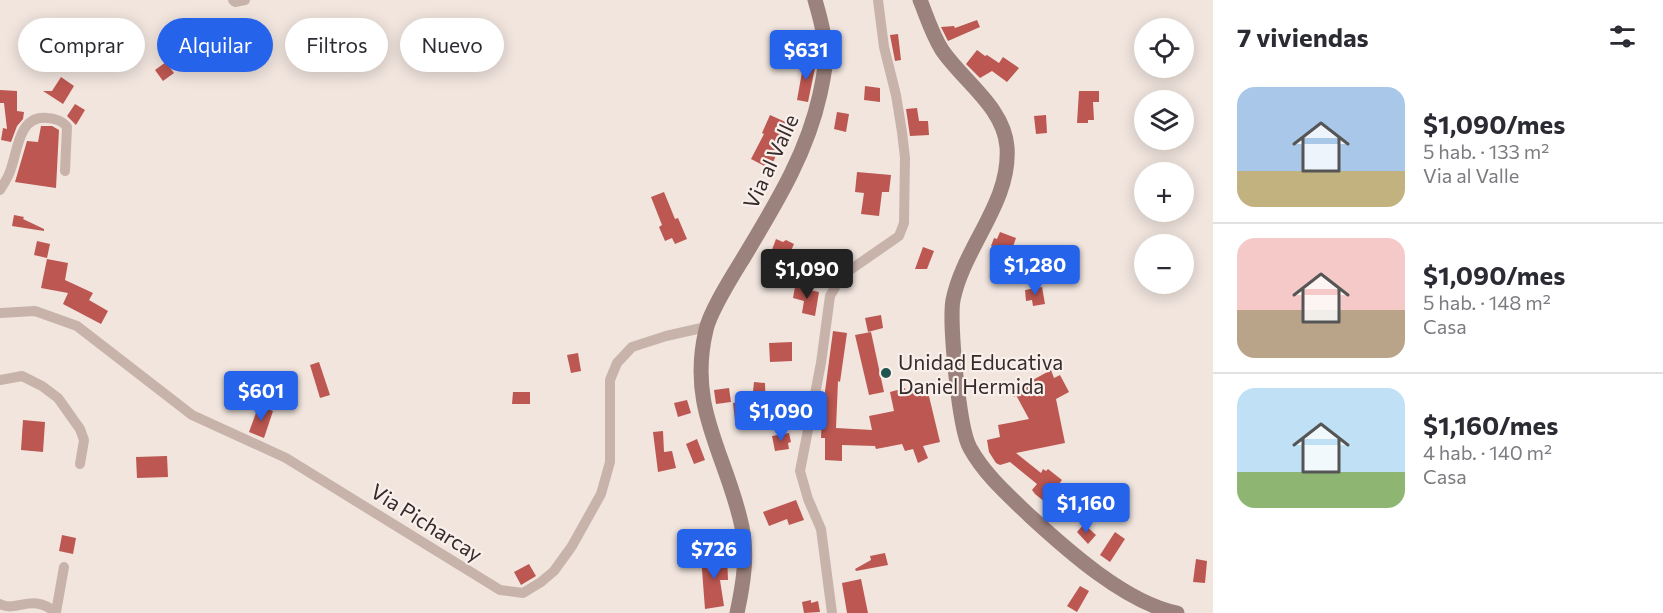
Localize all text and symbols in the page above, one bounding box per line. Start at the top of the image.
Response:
chip: Comprar [18,18,145,72]
chip: Alquilar [157,18,273,72]
chip: Filtros [285,18,388,72]
chip: Nuevo [400,18,504,72]
map controls [1134,18,1194,294]
button: locate [1134,18,1194,78]
icon: filters [1606,20,1639,53]
text: 7 viviendas [1237,21,1369,52]
pin: $631 [770,30,842,81]
text: $631 [784,37,828,61]
button: layers [1134,90,1194,150]
text: $1,090/mes [1423,108,1565,139]
street label: Via al Valle [737,110,803,212]
icon: home [1285,111,1357,183]
text: 5 hab. · 133 m² [1423,139,1549,163]
button: + [1134,162,1194,222]
text: Via al Valle [1423,163,1519,187]
button: − [1134,234,1194,294]
pin: $1,280 [986,245,1084,296]
pin: $1,090 [758,249,856,300]
text: $1,280 [1004,252,1066,276]
text: $1,090 [775,256,839,280]
text: $1,090/mes [1423,259,1565,290]
icon: home [1285,262,1357,334]
text: 5 hab. · 148 m² [1423,290,1551,314]
text: Casa [1423,314,1467,338]
place label: Unidad Educativa Daniel Hermida [898,349,1063,398]
marker: Unidad Educativa Daniel Hermida [879,366,893,380]
pin: $601 [225,371,297,422]
text: $601 [238,378,284,402]
pin: $1,090 [732,391,830,442]
text: $1,090 [749,398,813,422]
text: $1,160/mes [1423,409,1558,440]
icon: home [1285,412,1357,484]
text: 4 hab. · 140 m² [1423,440,1552,464]
text: Casa [1423,464,1467,488]
street label: Via Picharcay [367,478,488,566]
pin: $1,160 [1037,483,1135,534]
text: $1,160 [1057,490,1115,514]
pin: $726 [678,529,750,580]
text: $726 [691,536,737,560]

